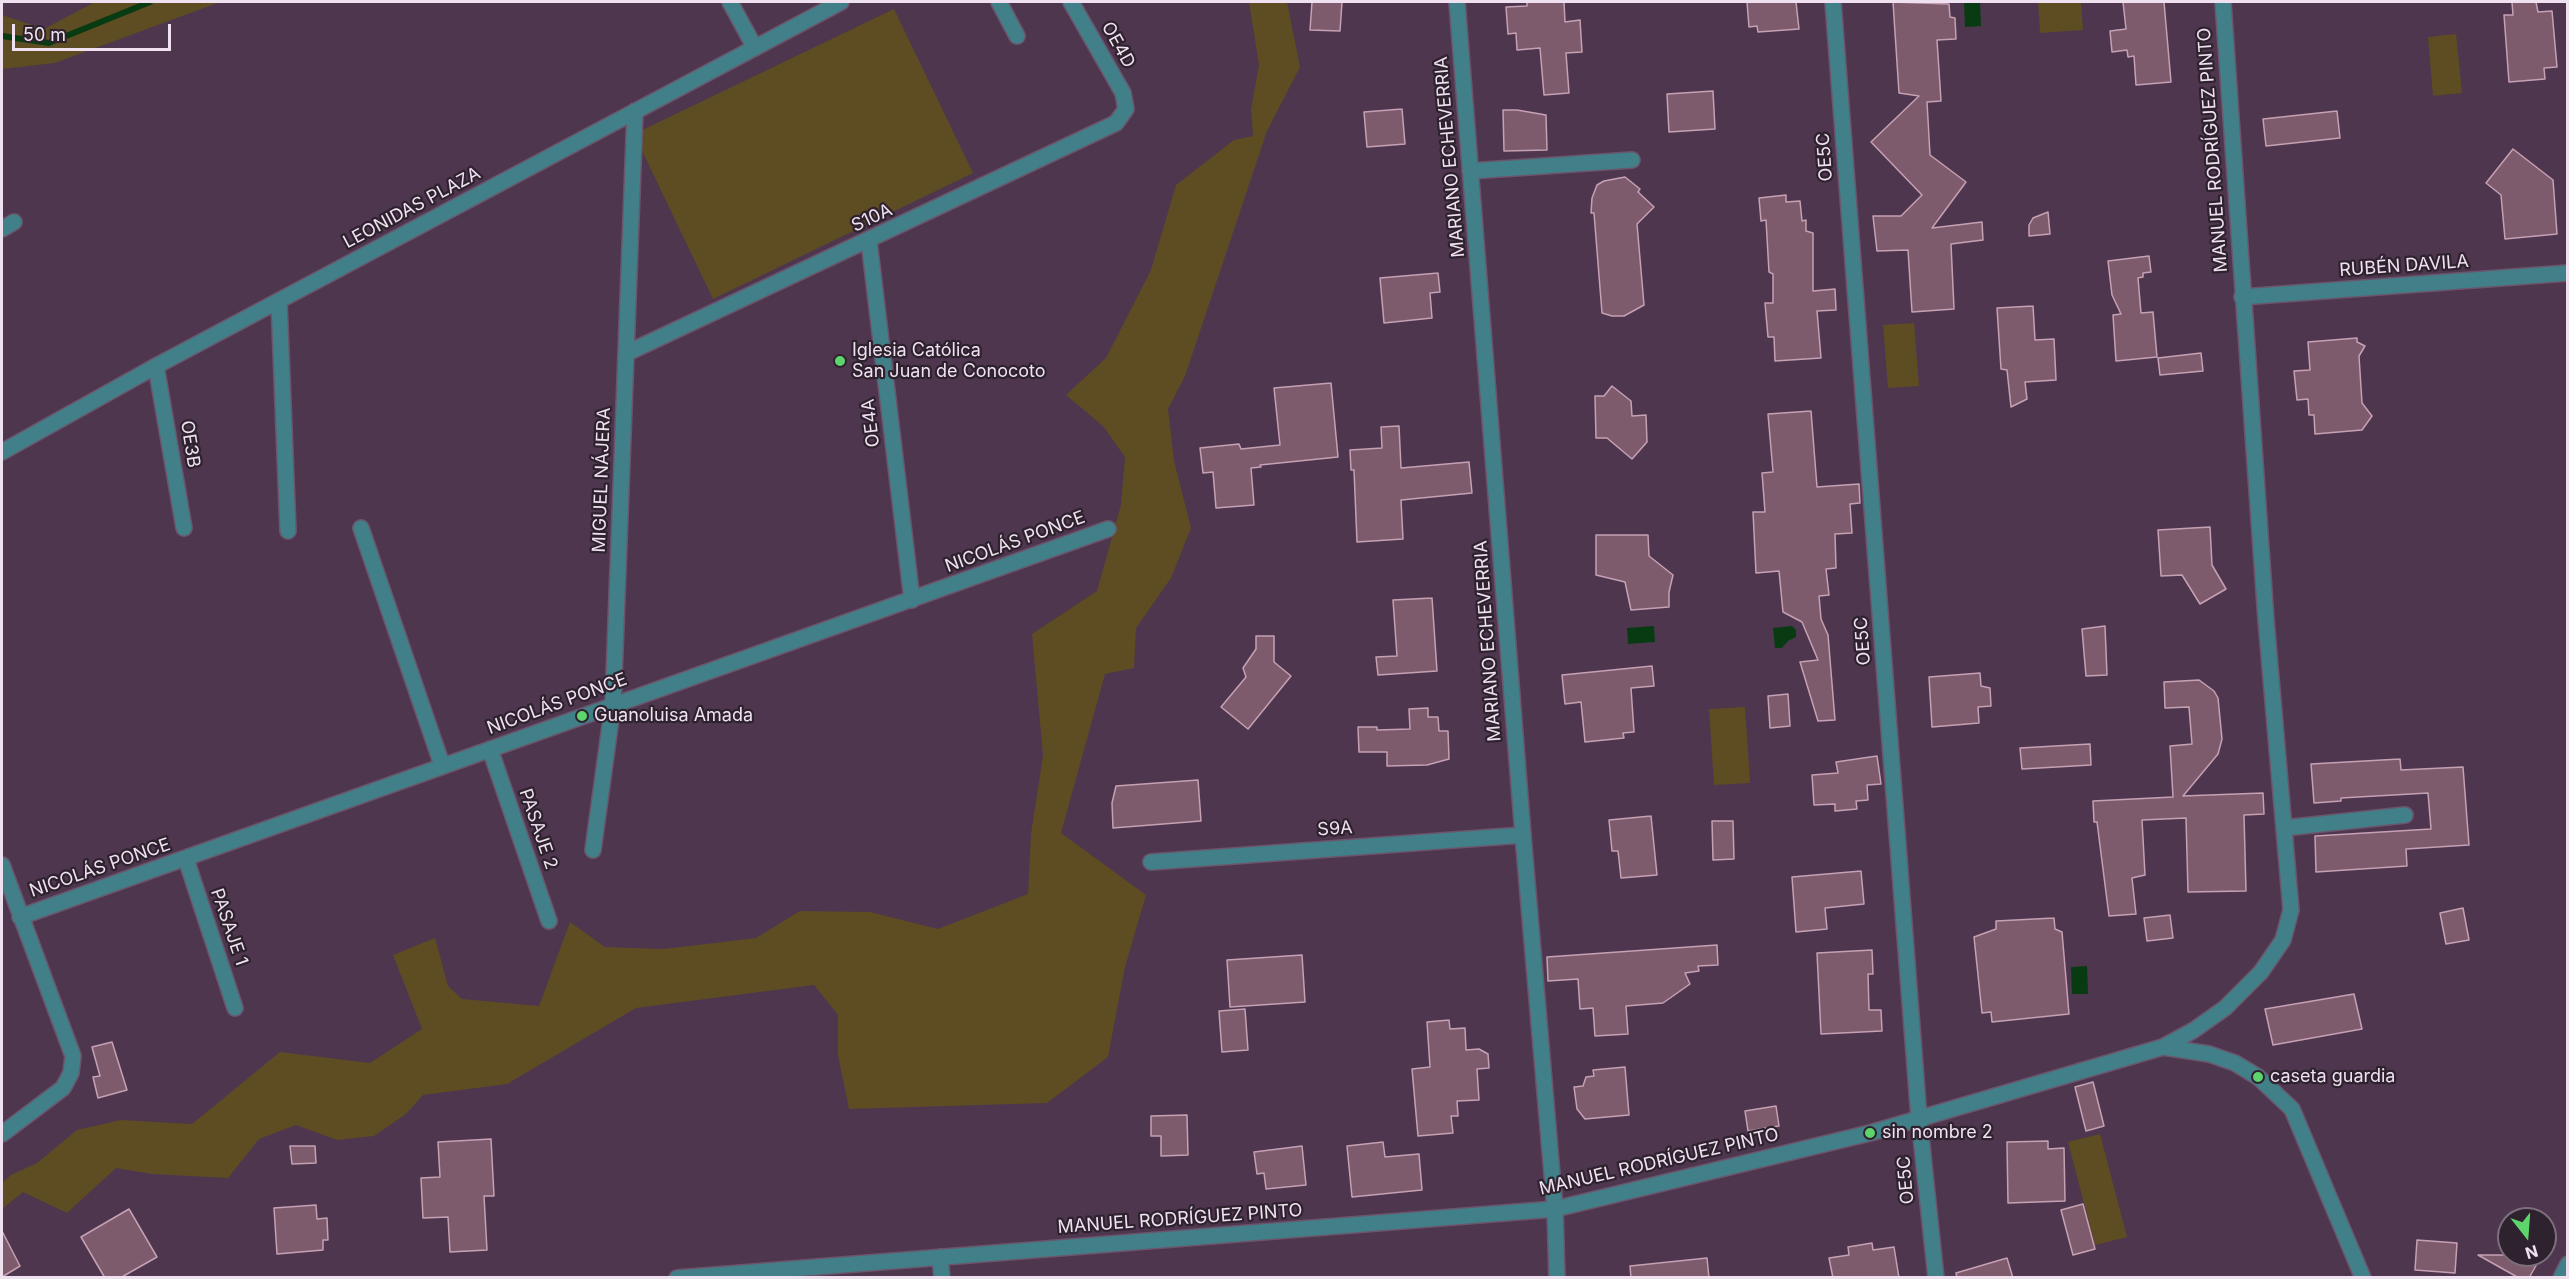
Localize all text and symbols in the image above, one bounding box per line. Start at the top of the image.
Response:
scale bar [15,12,174,50]
street label: OE4D [1097,18,1139,72]
text: 50 m [23,24,66,45]
street label: MANUEL RODRÍGUEZ PINTO [2194,27,2232,273]
street label: MARIANO ECHEVERRIA [1430,56,1470,258]
street label: OE5C [1813,132,1837,182]
street label: LEONIDAS PLAZA [340,163,484,253]
street label: S10A [848,199,896,237]
street label: RUBÉN DAVILA [2339,251,2469,281]
place label: Iglesia Católica San Juan de Conocoto [852,340,1046,382]
marker: Iglesia Católica San Juan de Conocoto [833,354,847,368]
street label: OE4A [857,398,885,448]
street label: MIGUEL NÁJERA [589,407,615,553]
street label: OE3B [176,419,204,469]
street label: NICOLÁS PONCE [942,507,1088,577]
street label: MARIANO ECHEVERRIA [1470,540,1506,742]
street label: OE5C [1851,616,1875,666]
street label: NICOLÁS PONCE [484,669,630,739]
place label: Guanoluisa Amada [594,705,753,727]
marker: Guanoluisa Amada [575,709,589,723]
street label: PASAJE 2 [514,786,562,872]
street label: S9A [1317,817,1353,841]
street label: NICOLÁS PONCE [27,834,173,902]
street label: PASAJE 1 [206,886,252,968]
place label: caseta guardia [2270,1066,2395,1088]
marker: caseta guardia [2251,1070,2265,1084]
place label: sin nombre 2 [1882,1122,1993,1144]
street label: MANUEL RODRÍGUEZ PINTO [1537,1124,1781,1200]
marker: sin nombre 2 [1863,1126,1877,1140]
street label: OE5C [1893,1155,1919,1205]
street label: MANUEL RODRÍGUEZ PINTO [1057,1200,1303,1238]
north arrow [2497,1207,2557,1267]
text: N [2523,1241,2540,1264]

